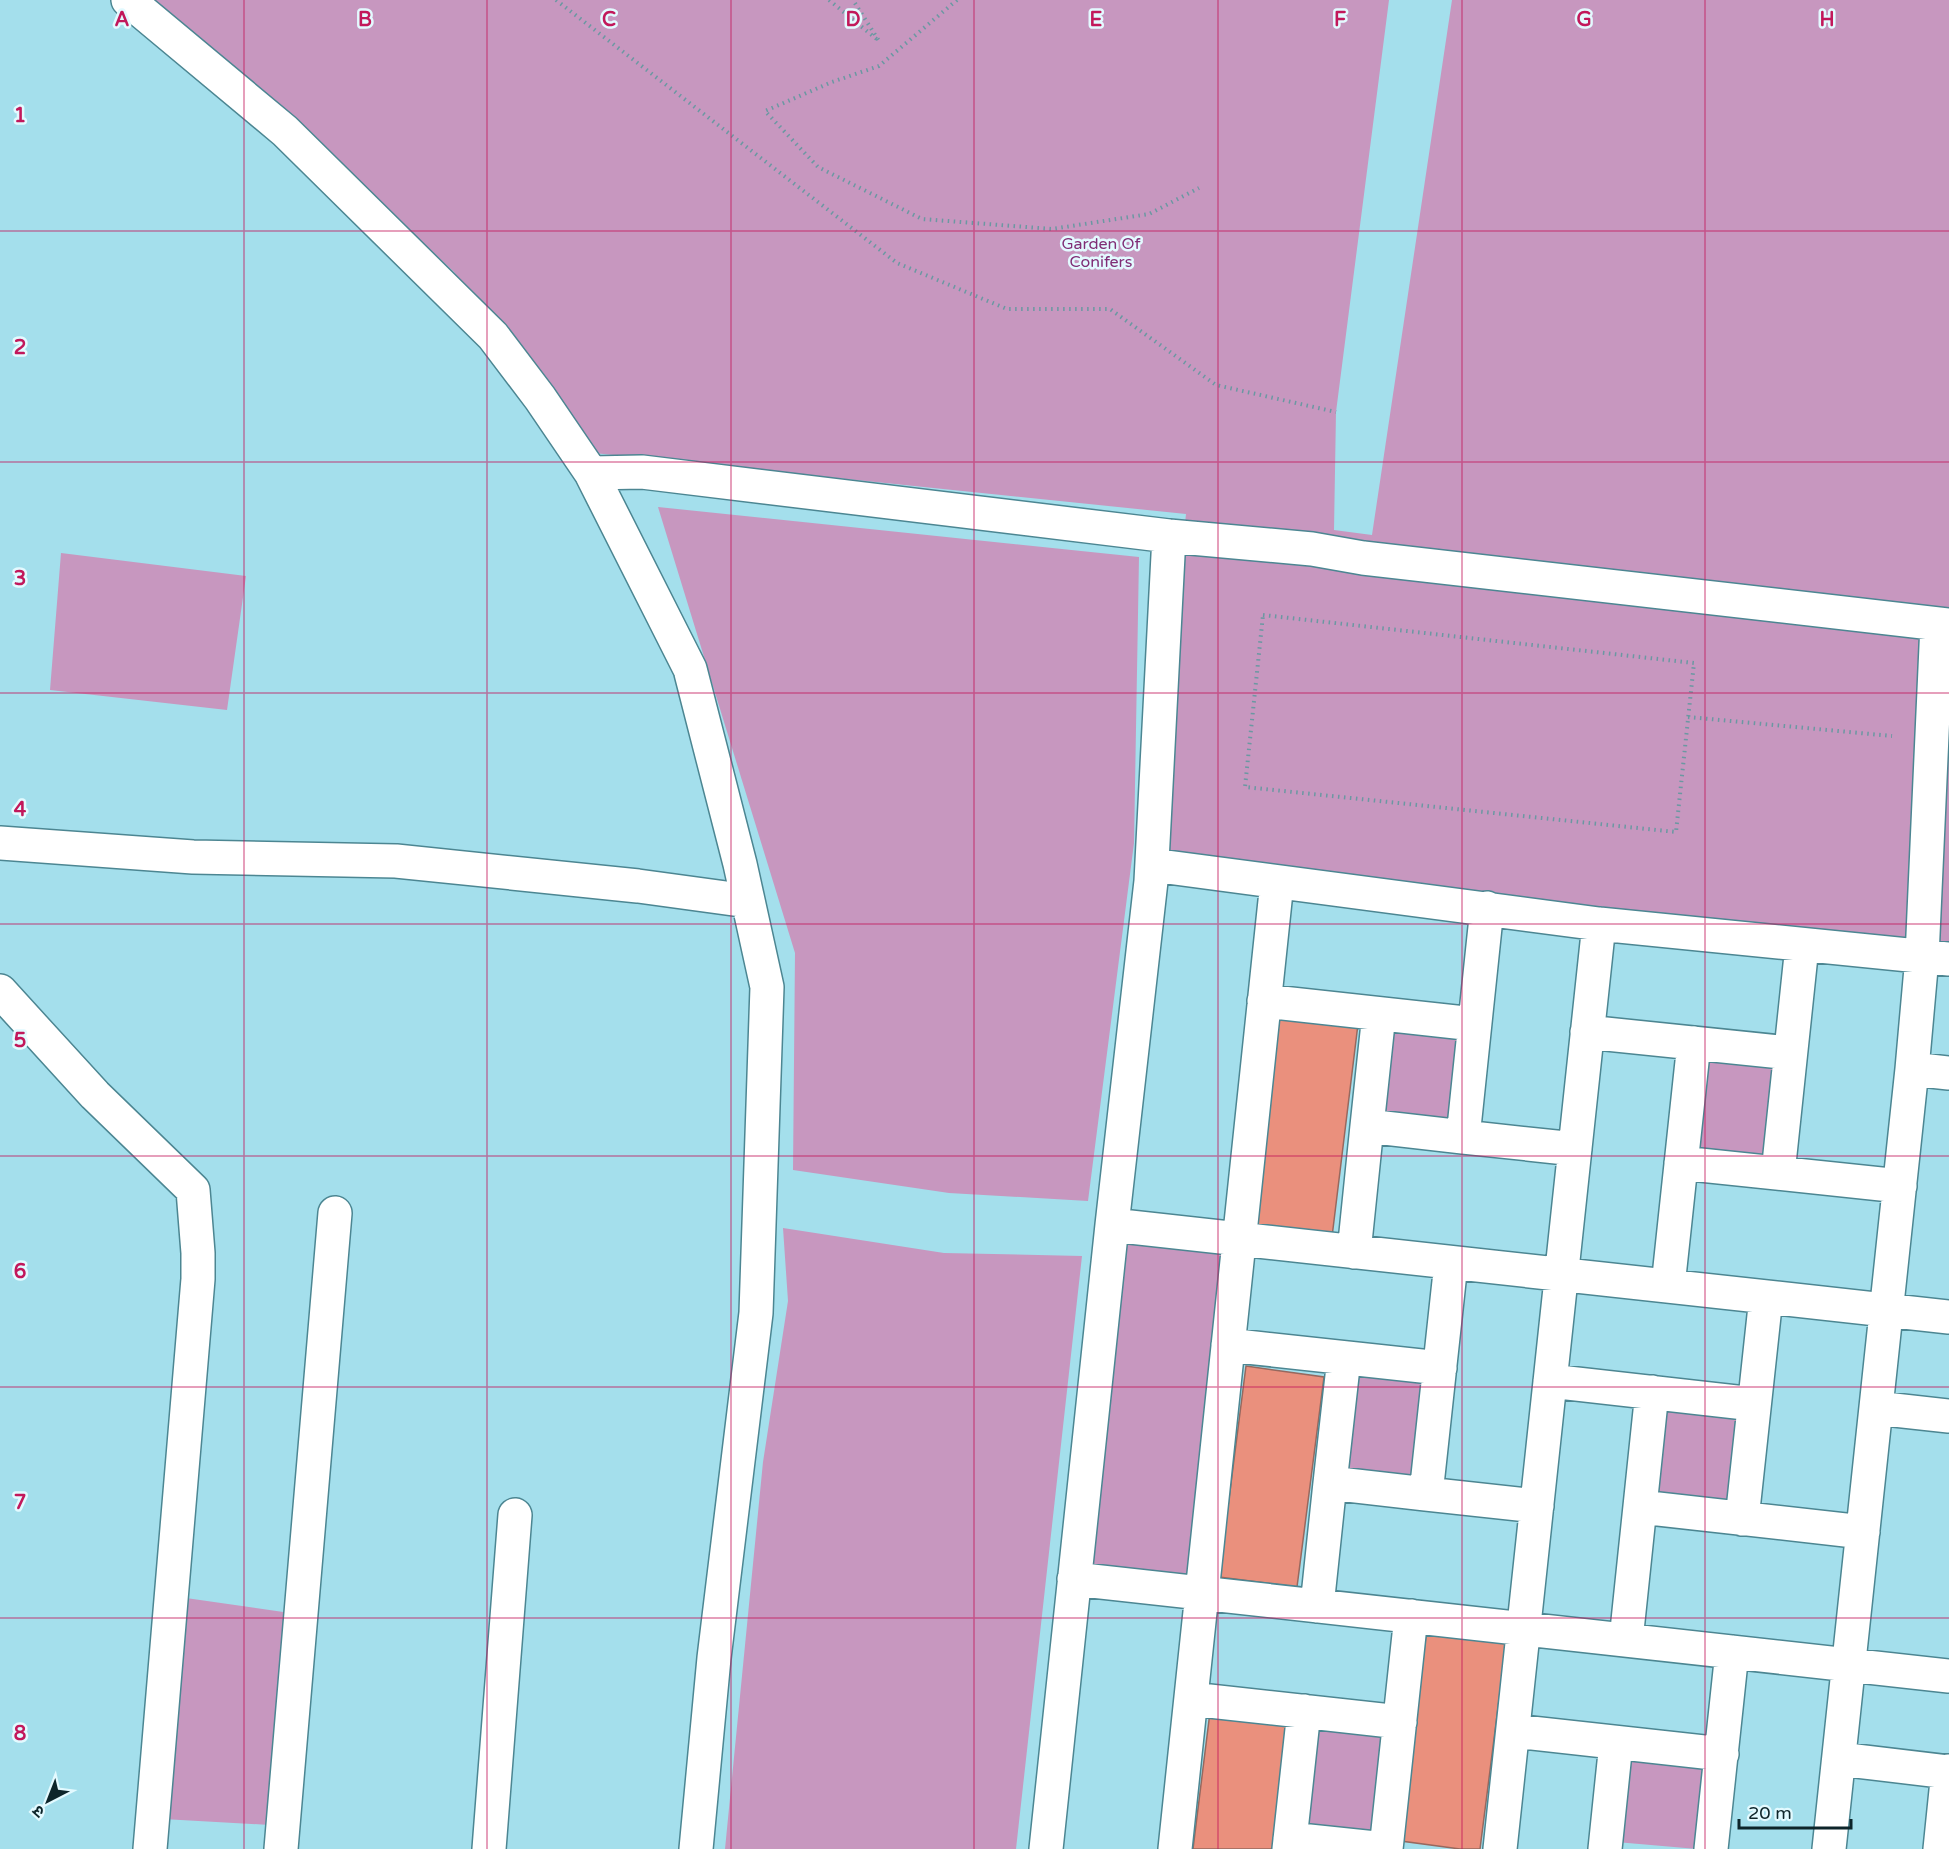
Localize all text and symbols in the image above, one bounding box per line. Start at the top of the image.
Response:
text: A [115,8,130,32]
text: B [358,8,372,32]
text: C [602,8,616,32]
text: D [845,8,861,32]
text: E [1090,8,1103,32]
text: F [1334,8,1346,32]
text: G [1576,8,1592,32]
text: H [1819,8,1835,32]
text: 1 [14,104,26,128]
park label: Garden Of Conifers [1061,234,1141,272]
text: 2 [14,336,26,360]
text: 3 [14,567,26,591]
text: 4 [14,798,27,822]
text: 5 [14,1029,26,1053]
text: 6 [14,1260,26,1284]
text: 7 [14,1491,26,1515]
text: 8 [14,1722,26,1746]
north arrow [18,1771,78,1831]
scale bar [1739,1792,1852,1830]
text: उ [28,1800,49,1822]
text: 20 m [1748,1802,1792,1824]

